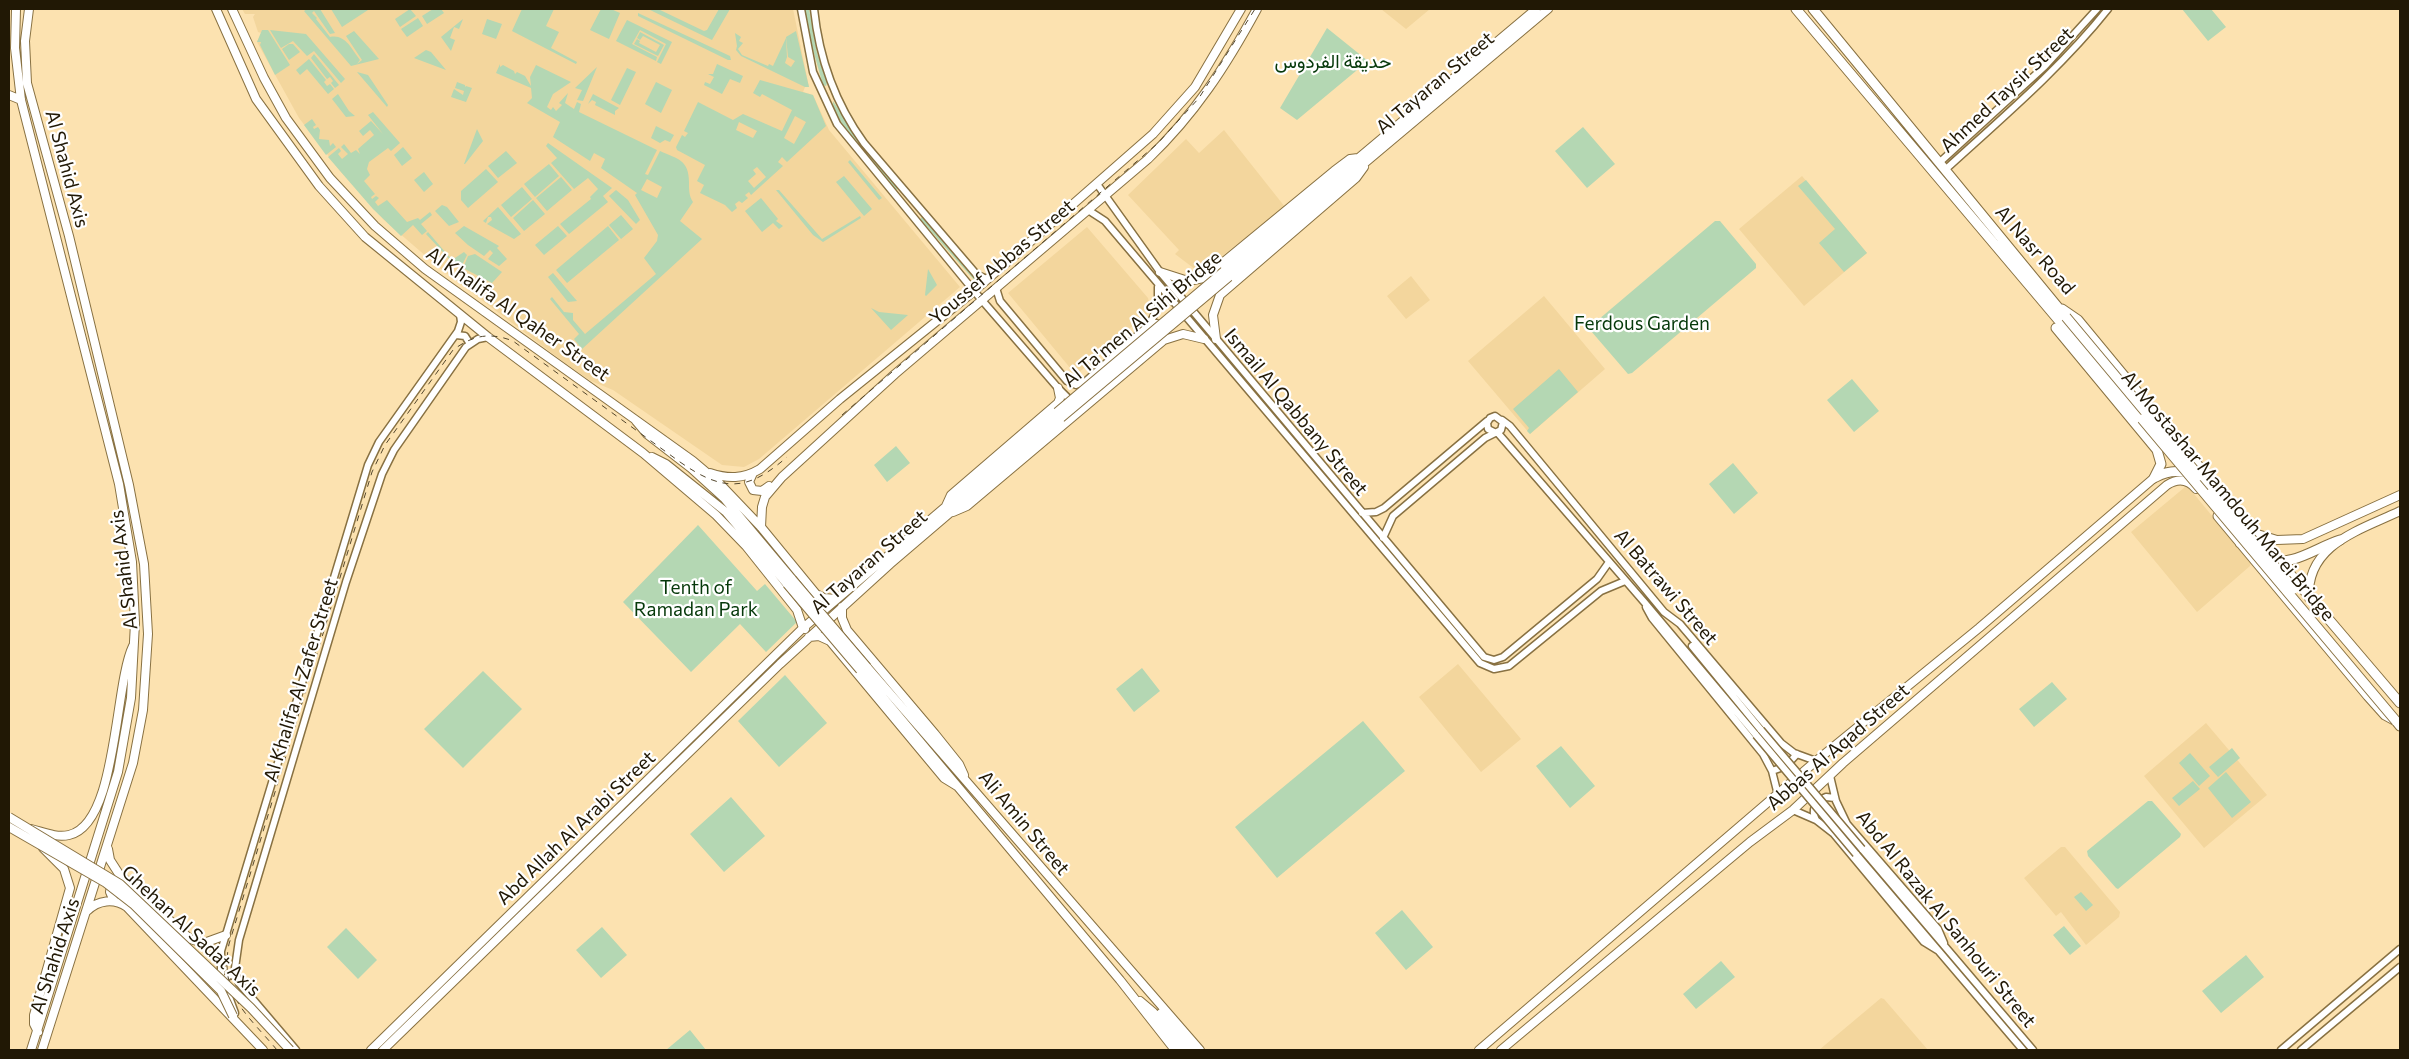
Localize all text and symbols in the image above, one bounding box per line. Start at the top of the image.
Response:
street label: Ahmed Taysir Street [1936,22,2078,158]
street label: Al Tayaran Street [1371,27,1499,139]
park label: حديقة الفردوس [1275,51,1391,73]
street label: Al Shahid Axis [40,108,94,230]
street label: Youssef Abbas Street [925,195,1079,329]
street label: Al Nasr Road [1990,201,2080,299]
street label: Al Khalifa Al Qaher Street [422,242,614,386]
street label: Al Ta'men Al Sihi Bridge [1058,246,1226,392]
park label: Ferdous Garden [1574,313,1710,335]
street label: Ismail Al Qabbany Street [1219,324,1373,500]
street label: Al Mostashar Mamdouh Marei Bridge [2117,366,2339,626]
street label: Al Tayaran Street [806,505,932,619]
street label: Al Shahid Axis [105,509,143,631]
street label: Al Batrawi Street [1609,524,1723,650]
street label: Al Khalifa Al Zafer Street [259,575,343,785]
park label: Tenth of Ramadan Park [634,577,758,621]
street label: Abbas Al Aqad Street [1762,679,1914,815]
street label: Abd Allah Al Arabi Street [492,746,660,910]
street label: Ali Amin Street [974,766,1074,880]
street label: Abd Al Razak Al Sanhouri Street [1851,806,2041,1032]
street label: Ghehan Al Sadat Axis [117,861,265,1001]
street label: Al Shahid Axis [26,895,84,1017]

